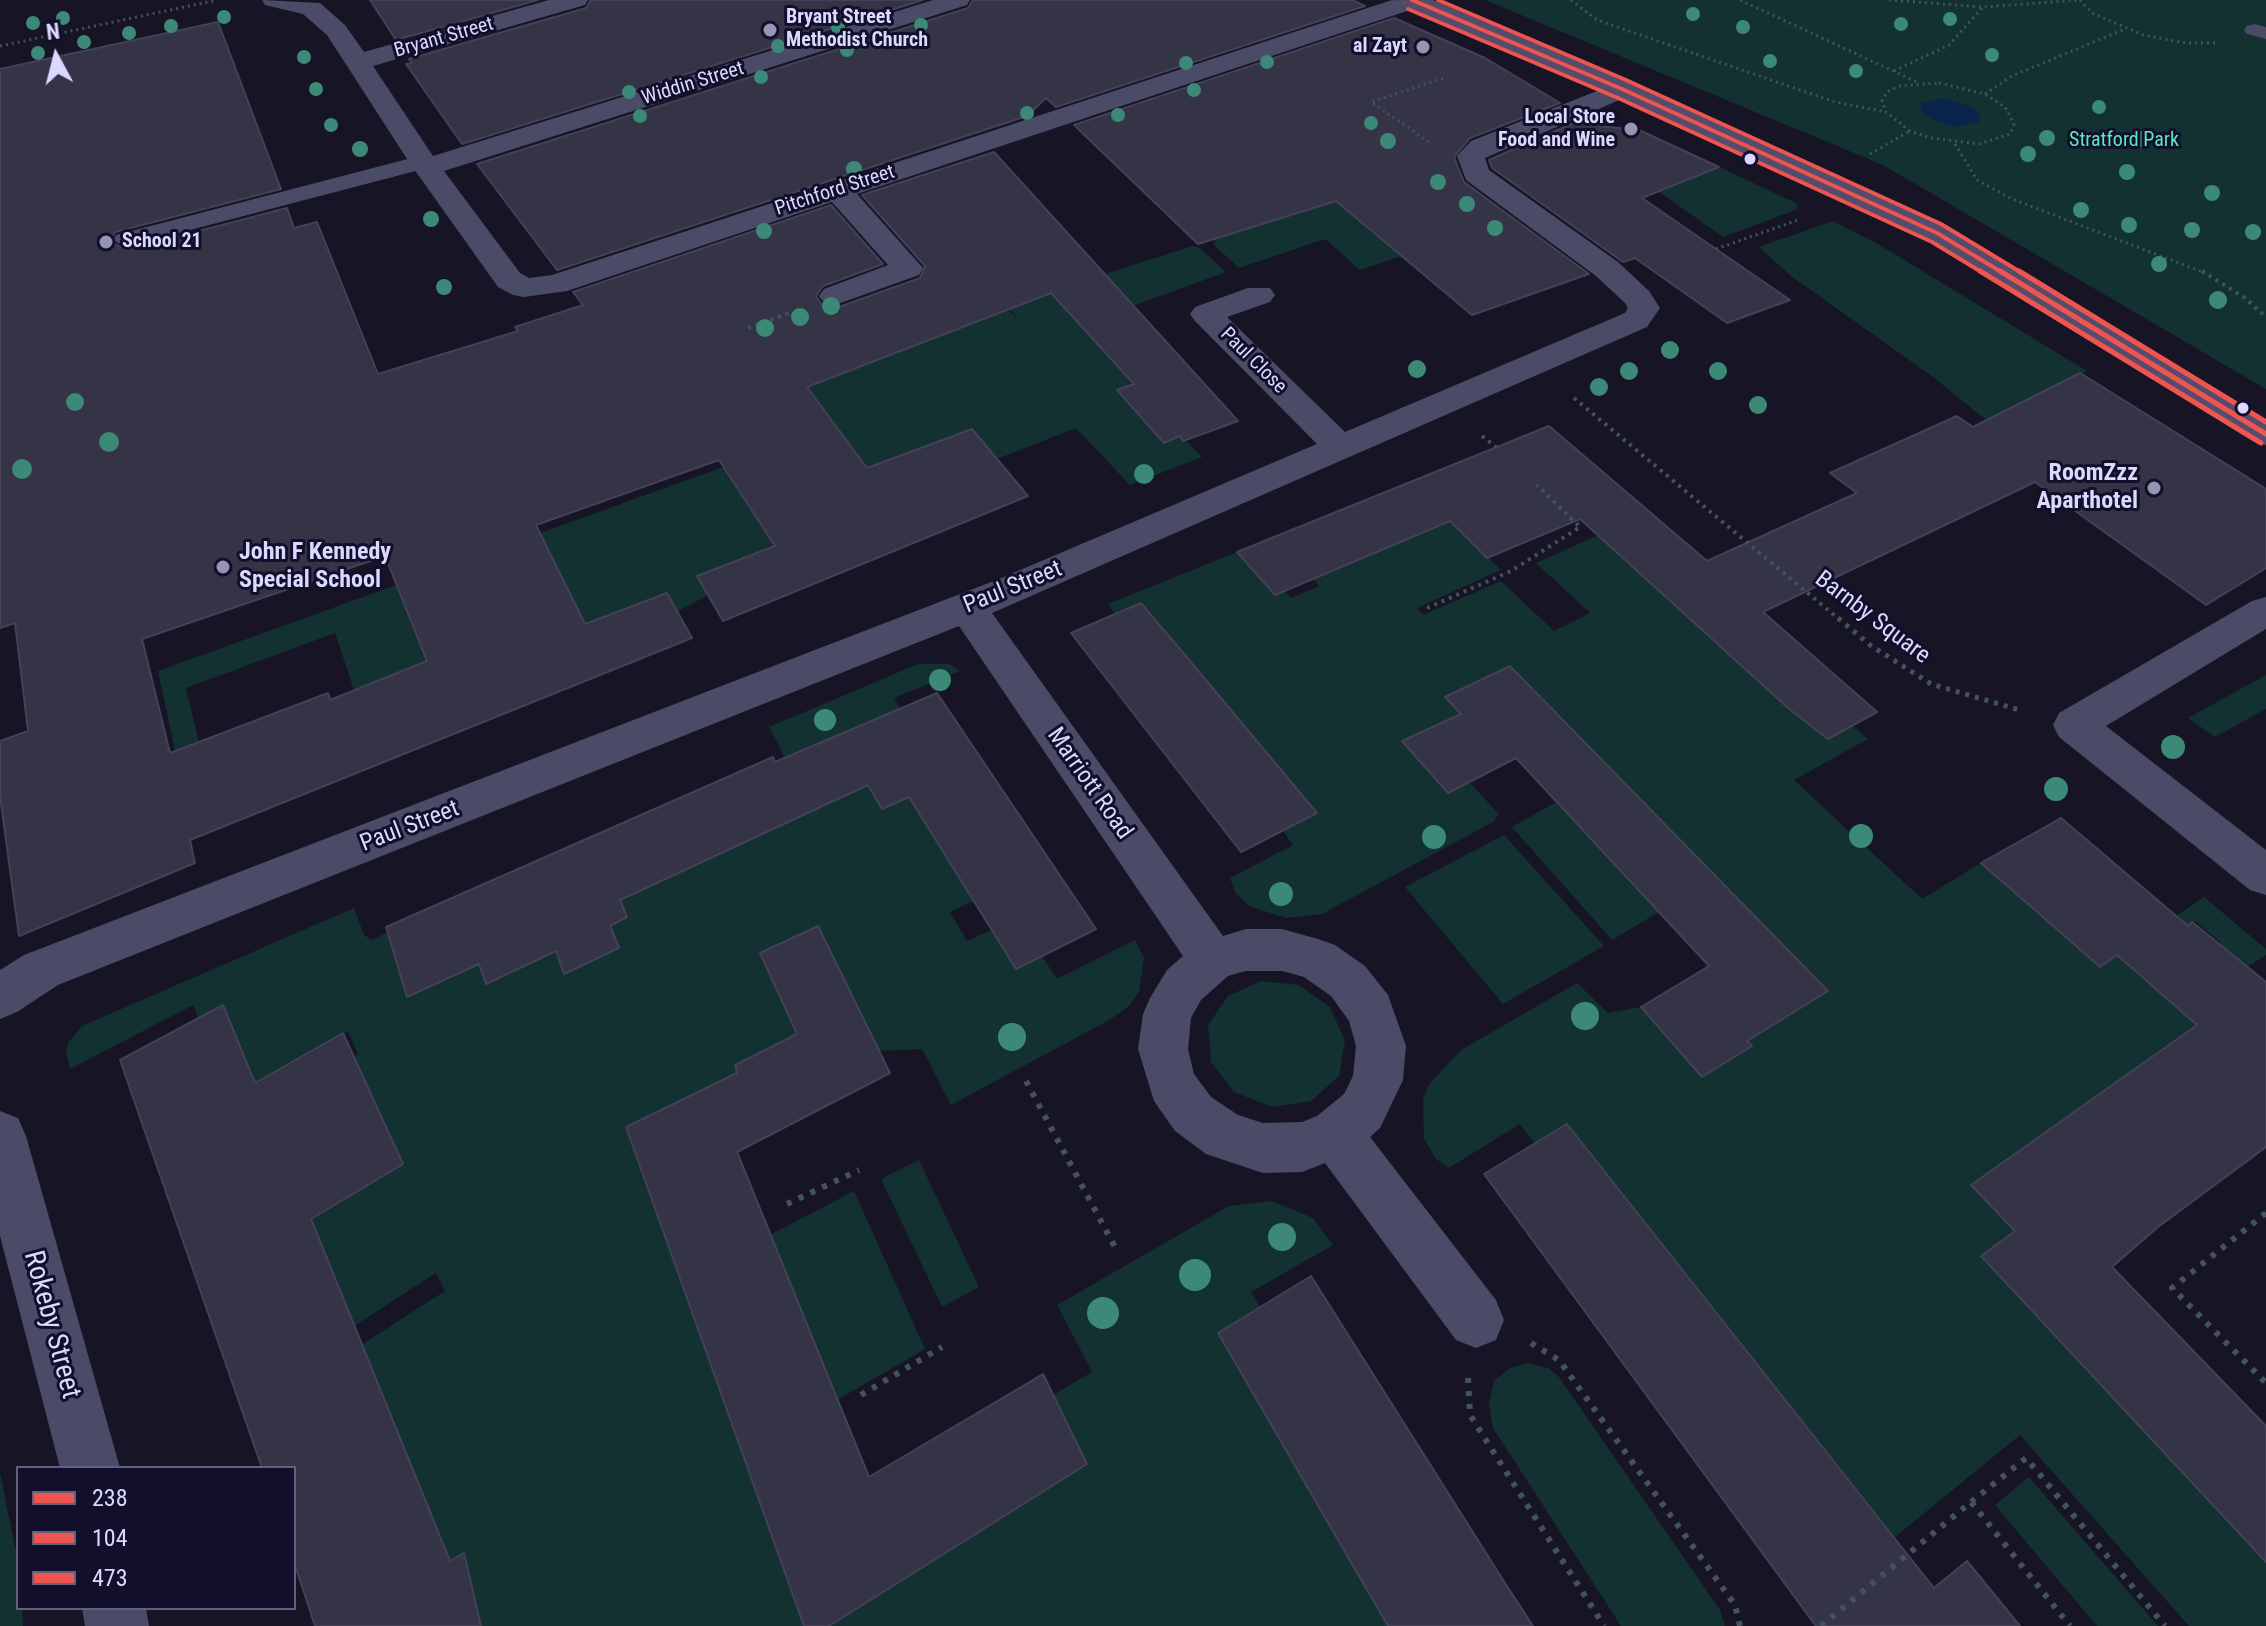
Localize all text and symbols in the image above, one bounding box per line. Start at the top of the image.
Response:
place label: Bryant Street Methodist Church [786,6,928,53]
street label: Bryant Street [392,12,496,64]
north arrow [16,16,96,96]
text: N [45,18,61,45]
marker: Bryant Street Methodist Church [761,21,779,39]
place label: al Zayt [1353,35,1407,59]
marker: al Zayt [1414,38,1432,56]
street label: Widdin Street [639,57,747,111]
place label: Local Store Food and Wine [1498,106,1615,153]
marker: Local Store Food and Wine [1622,120,1640,138]
park label: Stratford Park [2069,129,2179,153]
unlabelled marker [1742,151,1758,167]
street label: Pitchford Street [772,160,898,222]
place label: School 21 [122,230,202,254]
marker: School 21 [97,233,115,251]
street label: Paul Close [1215,323,1291,399]
unlabelled marker [2235,400,2251,416]
place label: RoomZzz Aparthotel [2036,460,2138,516]
marker: RoomZzz Aparthotel [2145,479,2163,497]
place label: John F Kennedy Special School [239,539,391,595]
street label: Paul Street [960,555,1066,621]
marker: John F Kennedy Special School [214,558,232,576]
street label: Barnby Square [1809,565,1935,671]
street label: Marriott Road [1040,723,1138,845]
street label: Paul Street [357,795,463,859]
street label: Rokeby Street [15,1247,87,1403]
legend [16,1466,296,1610]
text: 238 [92,1484,128,1512]
text: 104 [92,1524,128,1552]
text: 473 [92,1564,128,1592]

